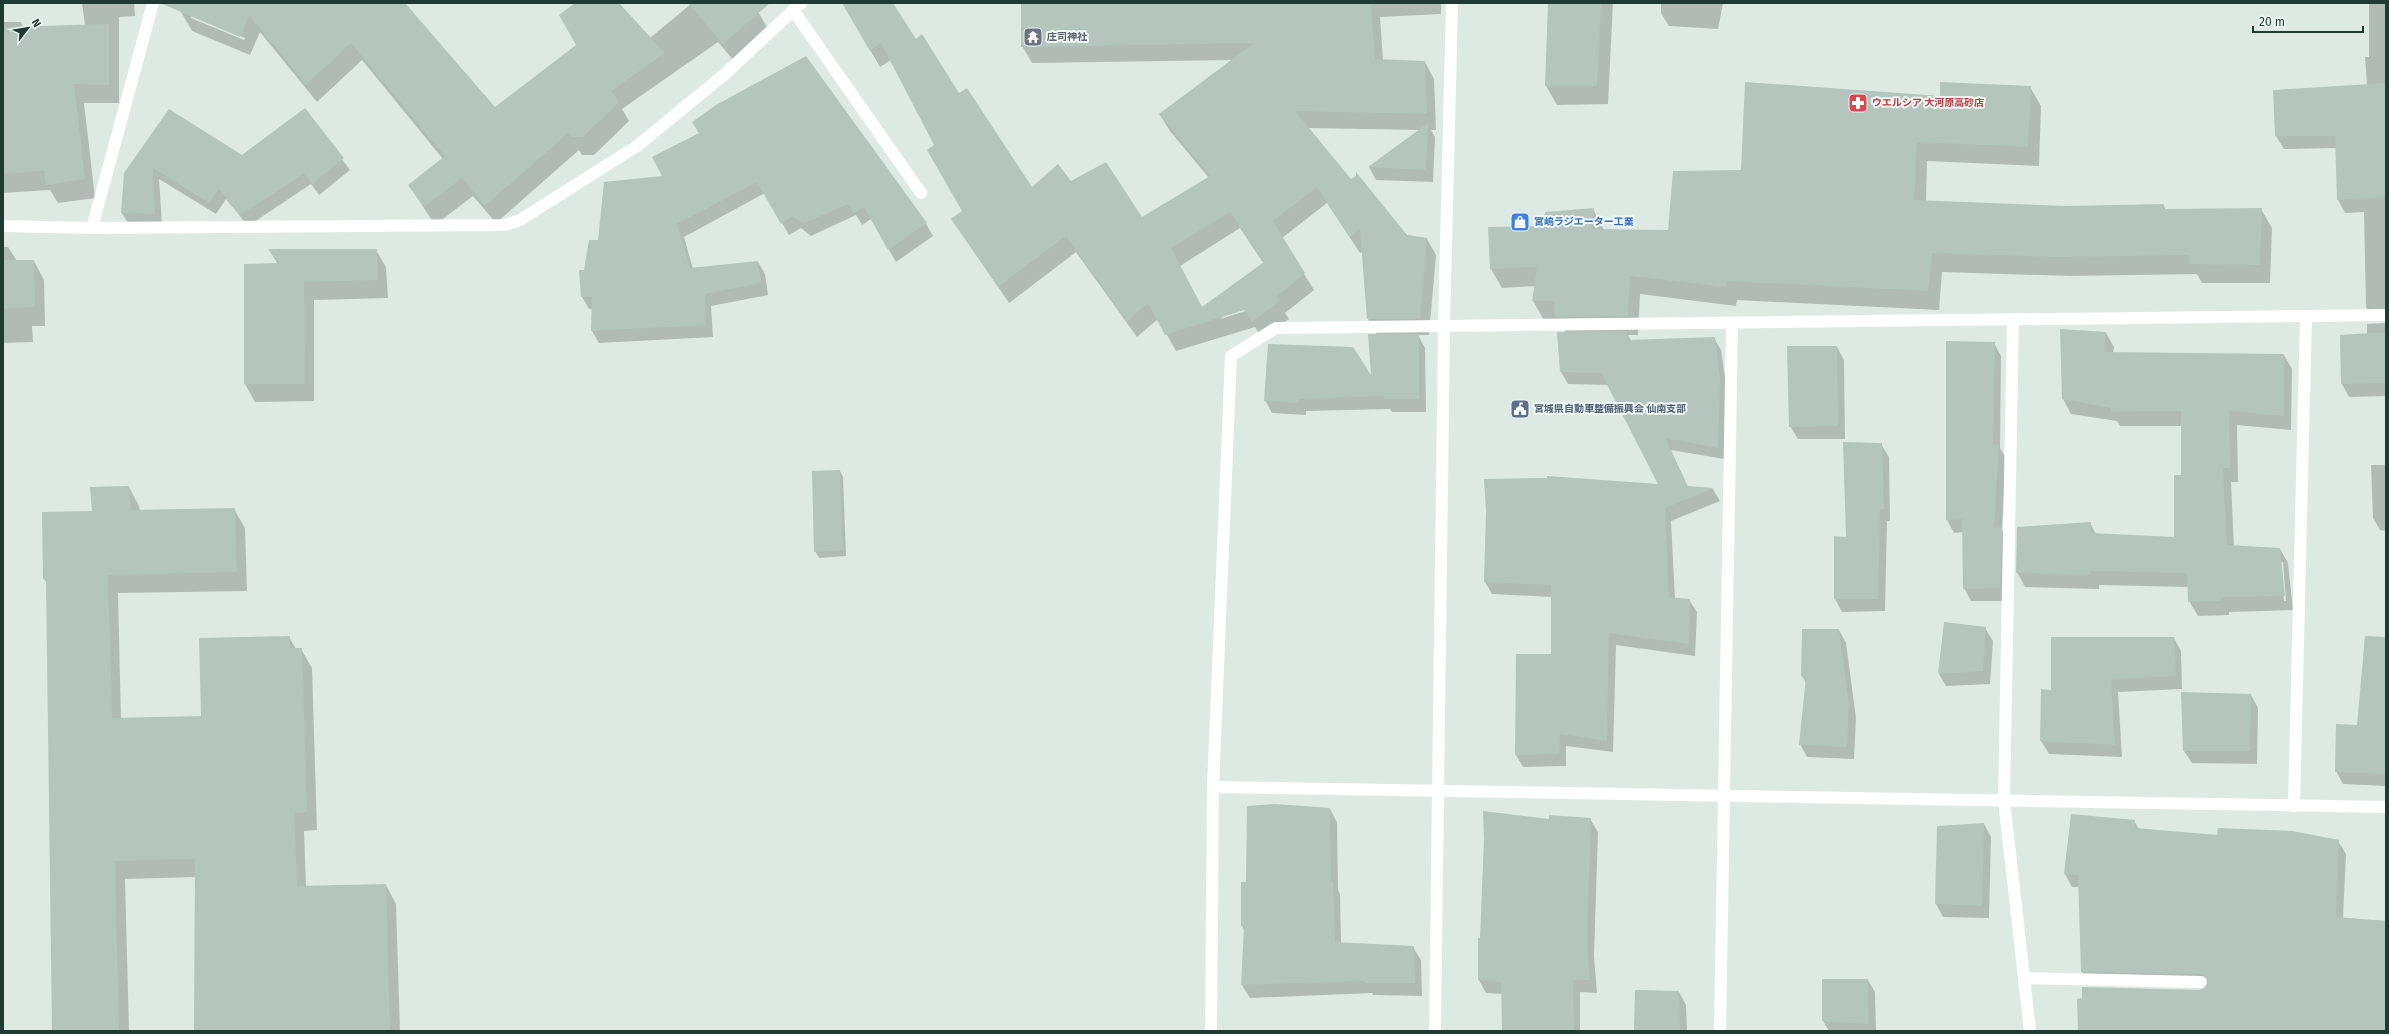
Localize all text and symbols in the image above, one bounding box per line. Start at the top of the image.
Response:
north arrow [8,8,48,48]
scale bar [2253,8,2363,34]
text: 20 m [2259,15,2285,29]
text: N [29,17,44,30]
temple icon: 庄司神社 [1022,26,1044,48]
place label: 庄司神社 [1046,31,1088,43]
pharmacy icon: ウエルシア 大河原高砂店 [1847,92,1869,114]
place label: ウエルシア 大河原高砂店 [1872,97,1984,109]
shop icon: 宮嶋ラジエーター工業 [1509,211,1531,233]
place label: 宮嶋ラジエーター工業 [1534,216,1634,228]
public building icon: 宮城県自動車整備振興会 仙南支部 [1509,398,1531,420]
place label: 宮城県自動車整備振興会 仙南支部 [1534,403,1686,415]

